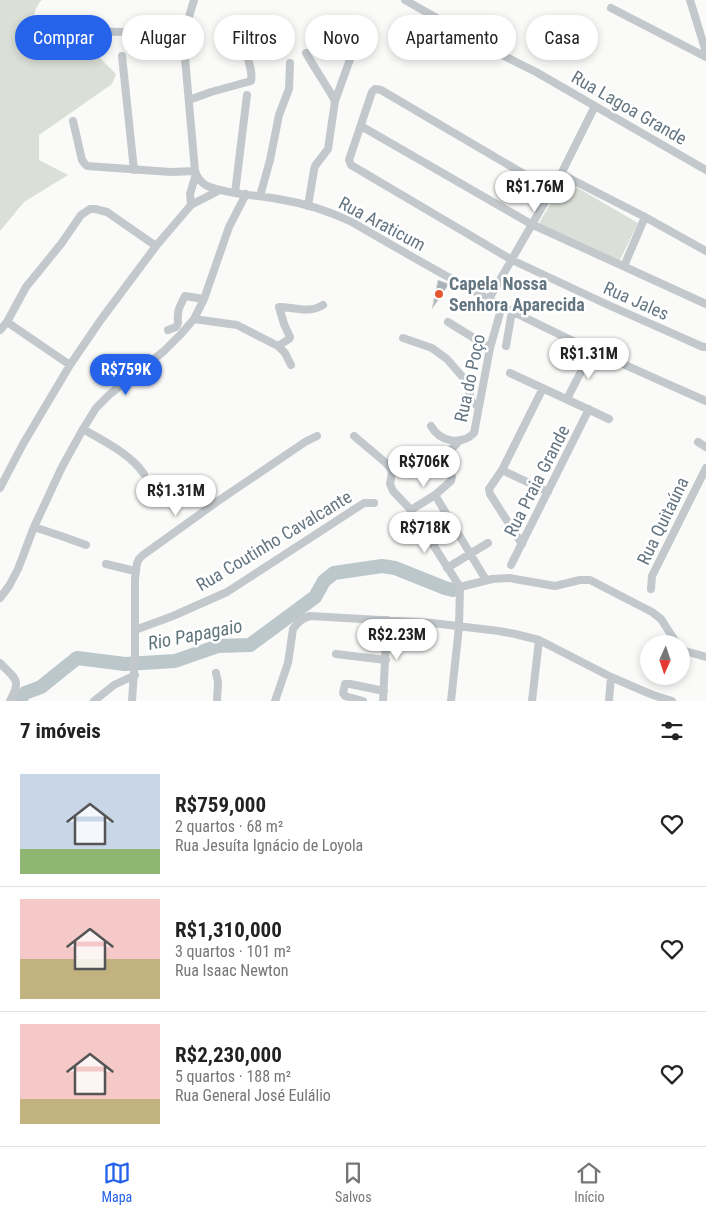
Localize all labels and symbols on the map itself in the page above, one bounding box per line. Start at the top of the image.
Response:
street label: Rua Lagoa Grande [568,66,691,149]
pin: R$1.76M [489,170,581,213]
street label: Rua Araticum [335,192,429,255]
place label: Capela Nossa Senhora Aparecida [449,273,585,315]
street label: Rua Jales [600,277,672,324]
marker: Capela Nossa Senhora Aparecida [433,288,445,300]
street label: Rua do Poço [450,332,489,424]
pin: R$1.31M [543,338,635,380]
pin: R$759K [85,354,167,396]
street label: Rua Praia Grande [499,422,574,540]
pin: R$706K [383,446,465,488]
pin: R$1.31M [130,474,222,517]
street label: Rua Quitaúna [632,474,693,568]
street label: Rua Coutinho Cavalcante [192,486,355,595]
pin: R$718K [384,512,466,554]
water label: Rio Papagaio [146,614,244,655]
pin: R$2.23M [351,618,443,661]
north arrow [640,635,690,685]

